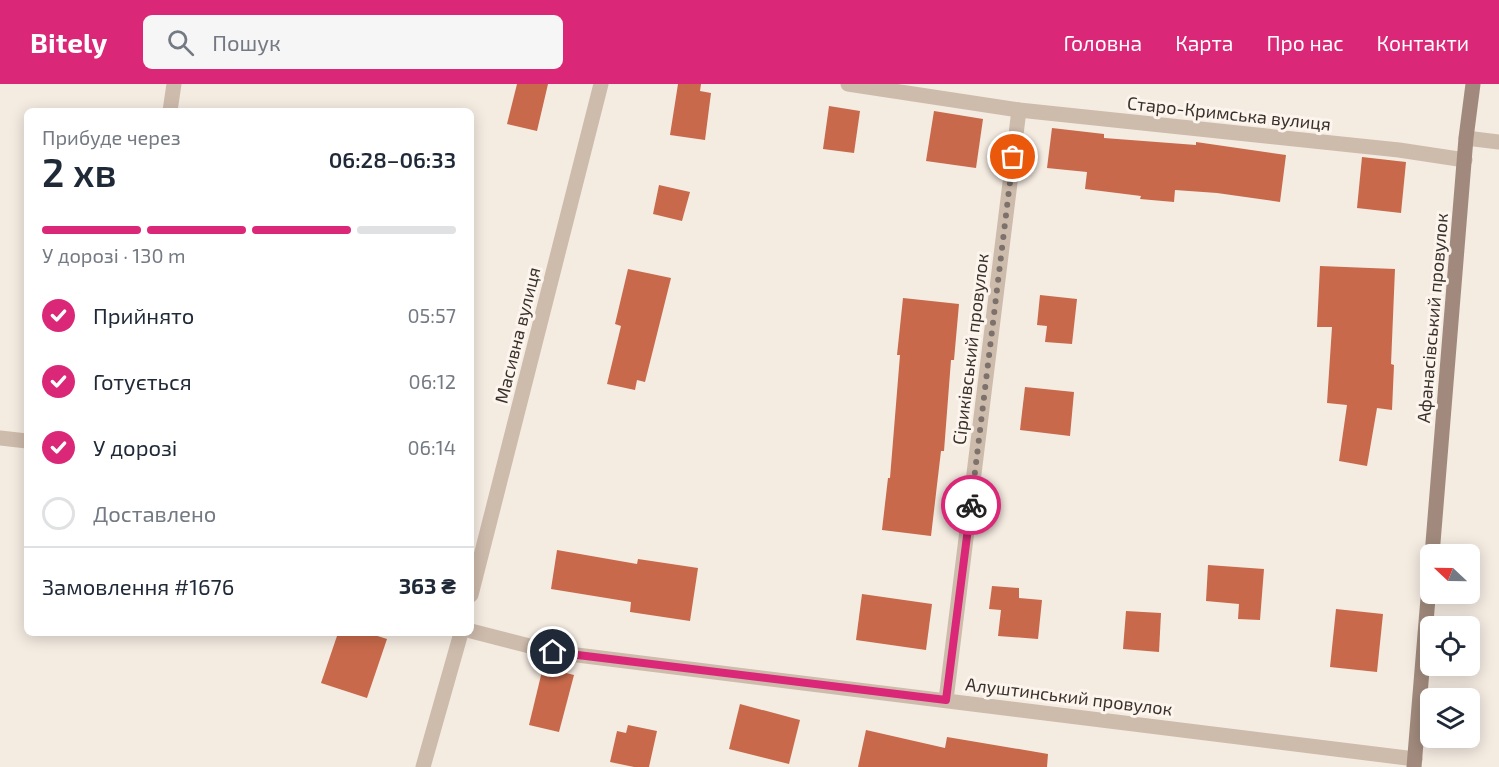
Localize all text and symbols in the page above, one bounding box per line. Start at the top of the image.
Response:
search box [143,15,563,69]
text: Bitely [30,25,107,59]
icon: search [164,26,197,59]
text: Пошук [212,29,281,55]
text: Головна [1063,30,1142,55]
text: Карта [1175,30,1233,55]
text: Про нас [1266,30,1344,55]
text: Контакти [1377,30,1469,55]
street label: Старо-Кримська вулиця [1126,91,1332,135]
text: Прибуде через [42,125,181,149]
pin [987,131,1038,182]
icon: bag [996,140,1029,173]
text: 06:28–06:33 [329,146,456,172]
text: 2 хв [42,148,117,195]
street label: Афанасівський провулок [1412,212,1452,424]
text: У дорозі · 130 m [42,243,185,267]
street label: Сіриківський провулок [947,252,993,446]
street label: Масивна вулиця [489,265,545,405]
icon: check [42,299,75,332]
text: Прийнято [93,302,194,328]
text: 05:57 [408,303,456,327]
icon: check [42,365,75,398]
text: Готується [93,368,192,394]
text: 06:12 [409,369,456,393]
icon: check [42,431,75,464]
text: У дорозі [93,434,177,460]
text: 06:14 [408,435,456,459]
courier [941,475,1001,535]
icon: bike [955,489,988,522]
text: Доставлено [93,500,216,526]
north arrow [1420,544,1480,604]
map controls [1420,544,1480,748]
text: 363 ₴ [399,572,456,598]
text: Замовлення #1676 [42,573,234,599]
button: locate [1420,616,1480,676]
pin [527,626,578,677]
icon: home [536,635,569,668]
street label: Алуштинський провулок [964,672,1174,720]
button: layers [1420,688,1480,748]

